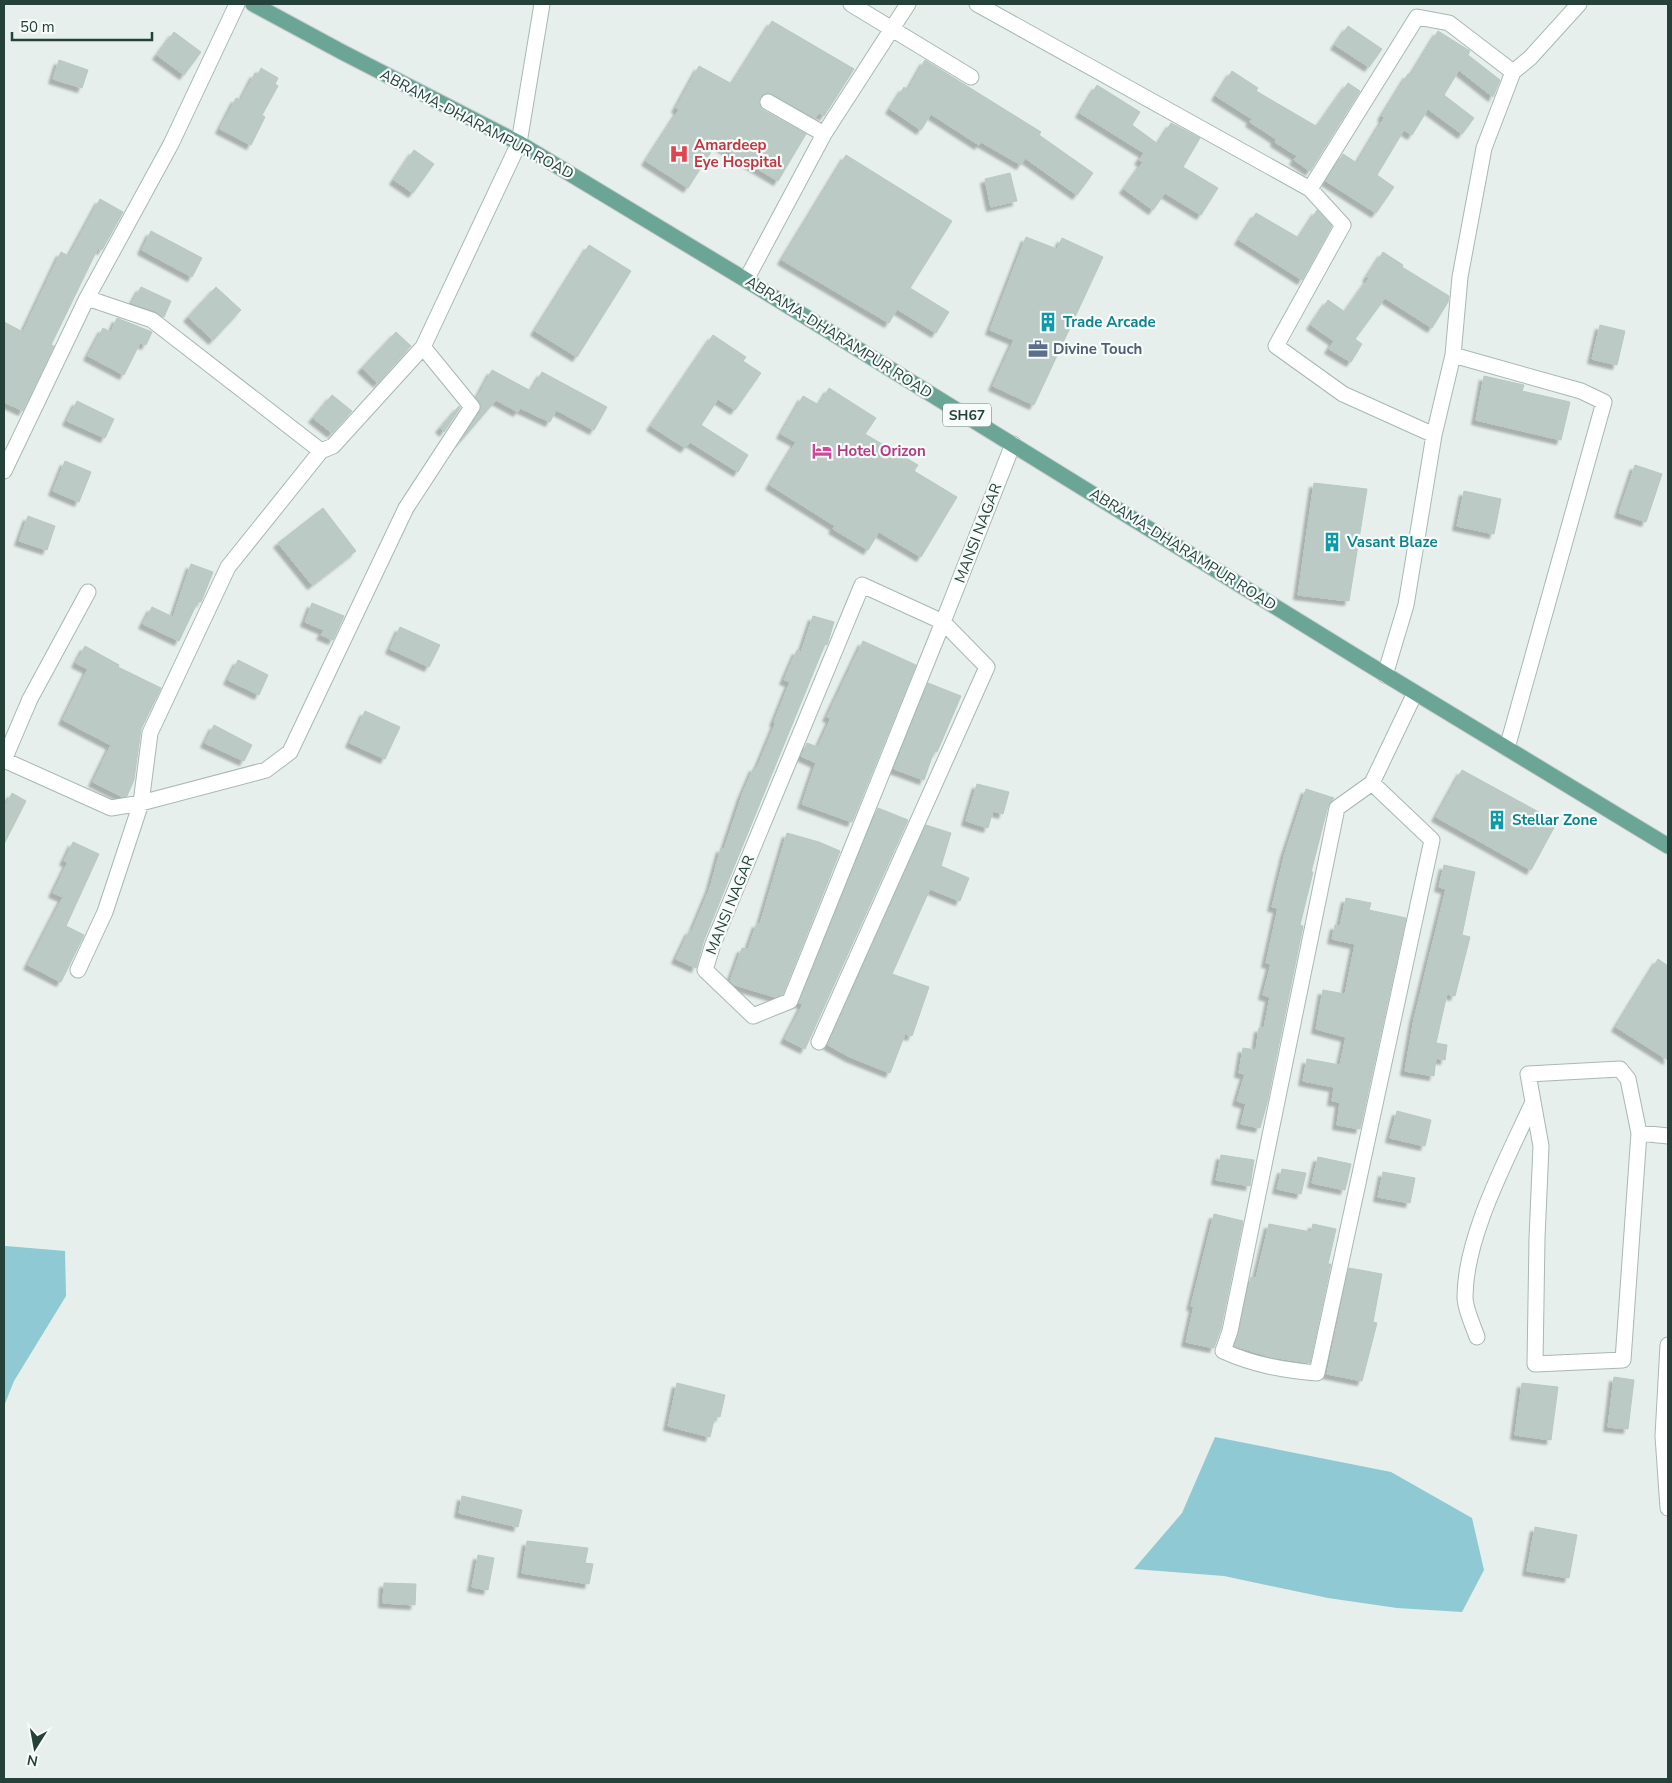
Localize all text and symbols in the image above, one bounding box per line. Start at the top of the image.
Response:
scale bar [12,10,152,42]
text: 50 m [20,17,55,37]
street label: ABRAMA-DHARAMPUR ROAD [377,64,577,184]
place label: Amardeep Eye Hospital [694,135,782,172]
hospital icon: Amardeep Eye Hospital [668,143,690,165]
street label: ABRAMA-DHARAMPUR ROAD [742,271,936,403]
building icon: Trade Arcade [1037,311,1059,333]
place label: Trade Arcade [1063,312,1156,332]
office icon: Divine Touch [1027,338,1049,360]
place label: Divine Touch [1053,339,1142,359]
road number: SH67 [943,404,991,426]
hotel icon: Hotel Orizon [811,440,833,462]
place label: Hotel Orizon [837,441,926,461]
street label: MANSI NAGAR [950,480,1006,586]
street label: ABRAMA-DHARAMPUR ROAD [1086,483,1280,615]
building icon: Vasant Blaze [1321,531,1343,553]
place label: Vasant Blaze [1346,532,1438,552]
building icon: Stellar Zone [1486,809,1508,831]
place label: Stellar Zone [1512,810,1597,830]
street label: MANSI NAGAR [701,852,759,958]
north arrow [10,1723,60,1773]
text: N [26,1750,40,1771]

